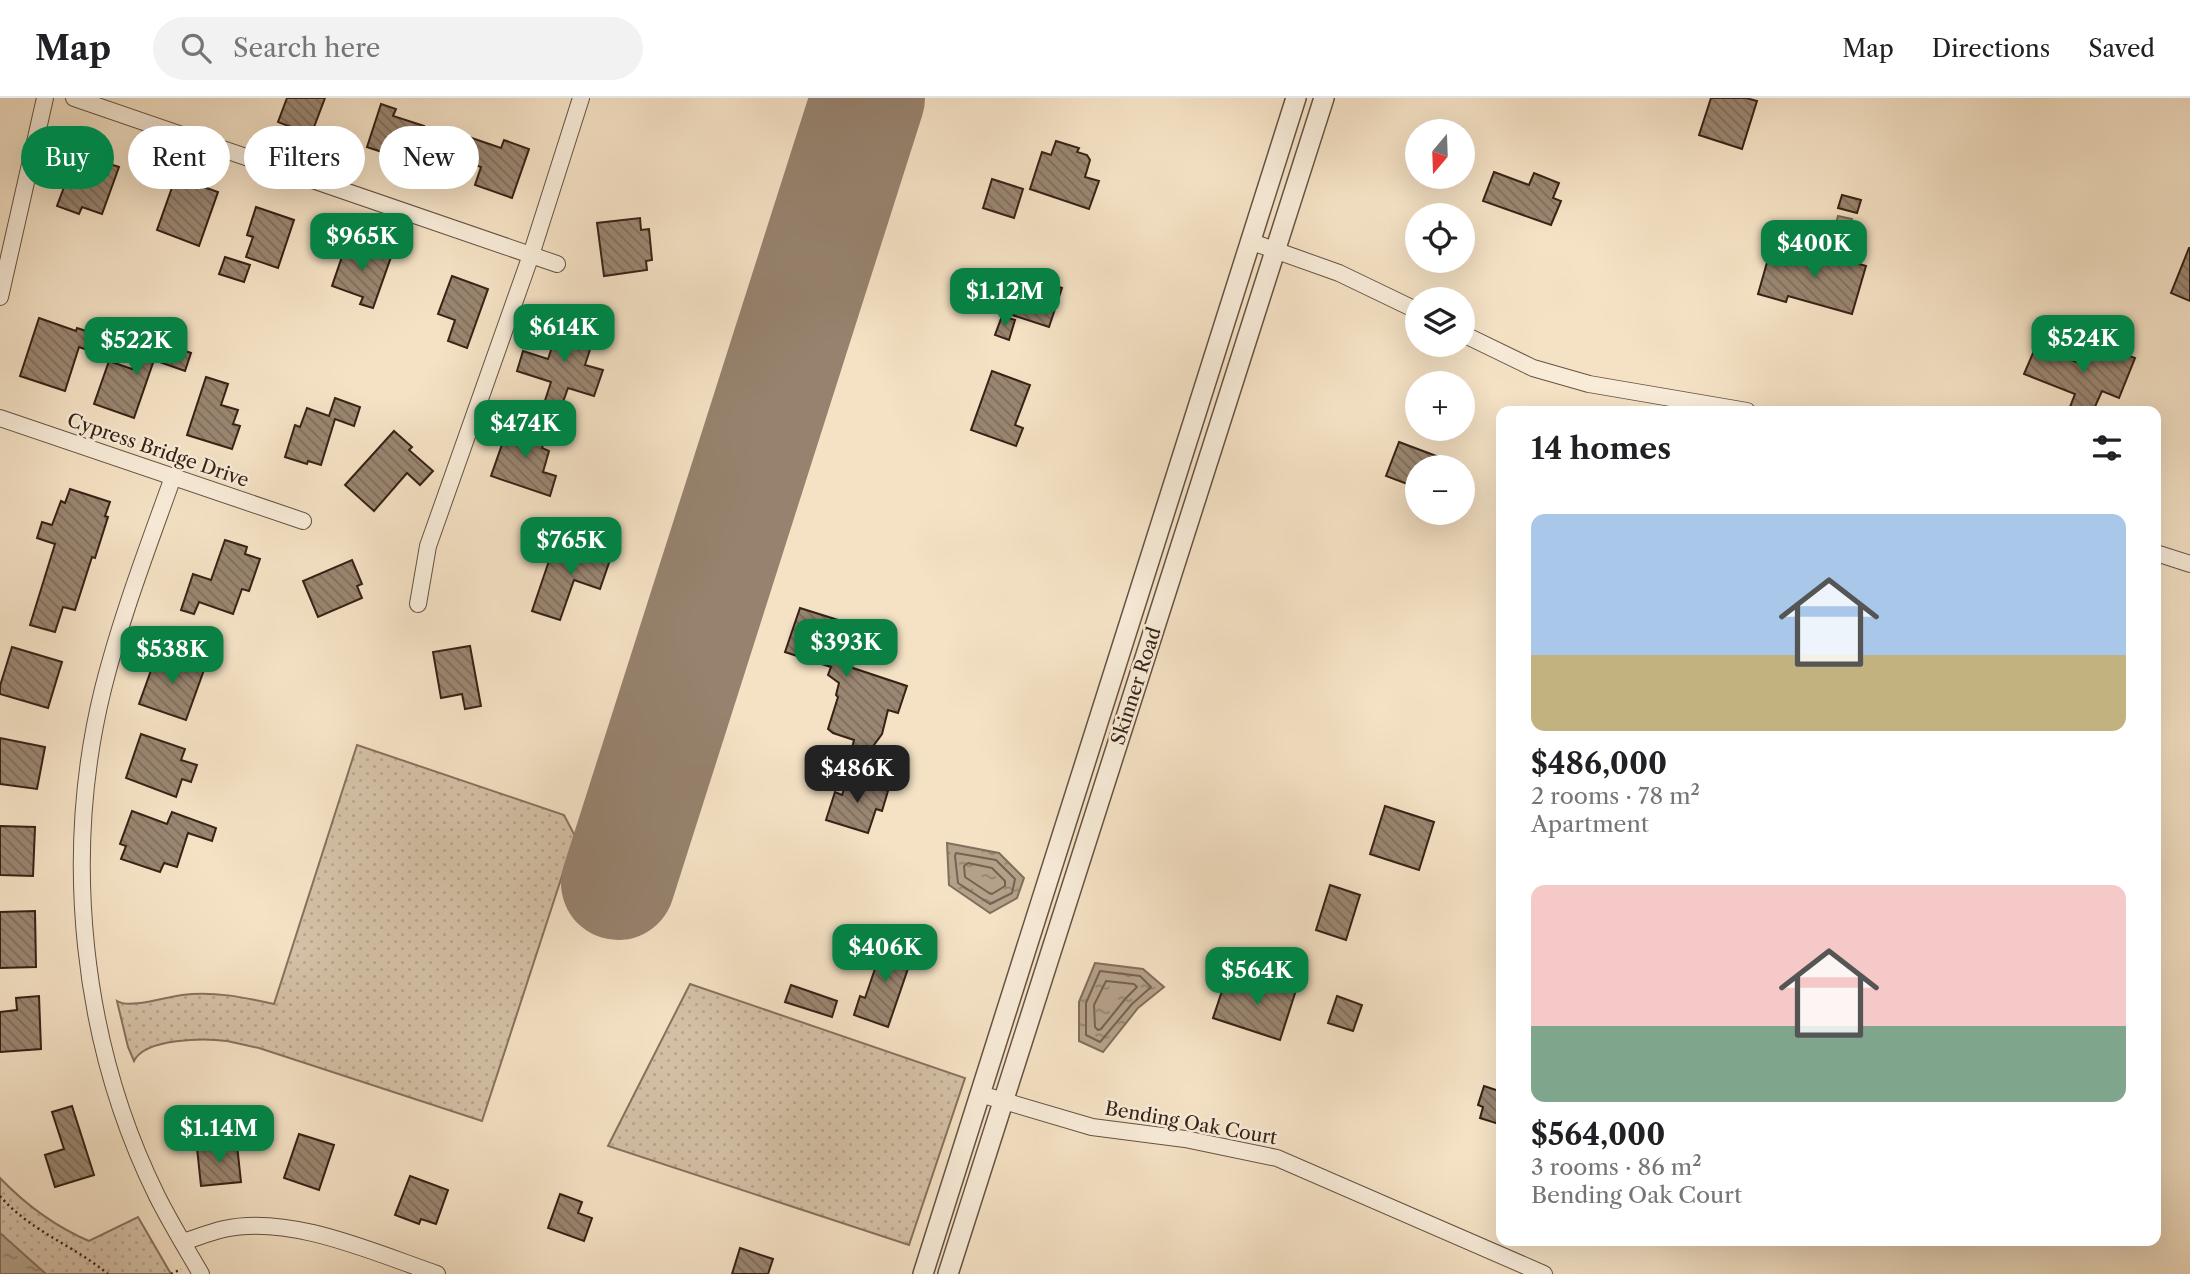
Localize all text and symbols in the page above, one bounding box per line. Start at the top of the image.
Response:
search box [153,17,643,80]
text: Map [35,28,111,69]
icon: search [177,29,215,67]
text: Search here [233,32,380,64]
text: Map [1842,34,1894,63]
text: Directions [1932,34,2050,63]
text: Saved [2088,34,2155,63]
north arrow [1405,119,1475,189]
map controls [1405,119,1475,525]
chip: Buy [21,126,114,189]
chip: Rent [128,126,230,189]
chip: Filters [244,126,365,189]
chip: New [379,126,479,189]
button: locate [1405,203,1475,273]
pin: $965K [313,214,411,273]
pin: $400K [1765,220,1863,280]
text: $965K [326,222,398,250]
text: $400K [1777,229,1851,257]
pin: $1.12M [948,268,1062,328]
text: $1.12M [966,277,1044,305]
button: layers [1405,287,1475,357]
pin: $614K [515,304,613,364]
text: $614K [530,313,598,341]
pin: $524K [2034,316,2132,375]
pin: $522K [87,317,185,377]
text: $524K [2047,324,2119,352]
text: $522K [100,326,172,354]
button: + [1405,371,1475,441]
pin: $474K [476,400,574,460]
street label: Cypress Bridge Drive [64,408,252,492]
text: $474K [490,409,560,437]
icon: filters [2088,429,2126,467]
text: 14 homes [1531,430,1671,467]
button: − [1405,455,1475,525]
pin: $765K [522,518,620,577]
text: $765K [536,526,606,554]
icon: home [1766,559,1892,685]
pin: $393K [797,620,895,679]
street label: Skinner Road [1106,624,1166,748]
pin: $538K [123,626,221,686]
text: $393K [811,628,881,656]
text: $538K [136,635,208,663]
text: $486,000 [1531,745,1667,782]
pin: $486K [808,746,906,805]
text: $486K [821,754,893,782]
text: 2 rooms · 78 m² [1531,782,1700,810]
text: Apartment [1531,810,1649,838]
pin: $406K [836,924,934,984]
icon: home [1766,930,1892,1056]
text: $406K [848,933,922,961]
pin: $564K [1208,948,1306,1007]
text: $564K [1221,956,1293,984]
street label: Bending Oak Court [1103,1097,1279,1150]
pin: $1.14M [162,1105,276,1165]
text: $1.14M [180,1114,258,1142]
text: $564,000 [1531,1116,1665,1153]
text: 3 rooms · 86 m² [1531,1153,1702,1181]
text: Bending Oak Court [1531,1181,1742,1209]

